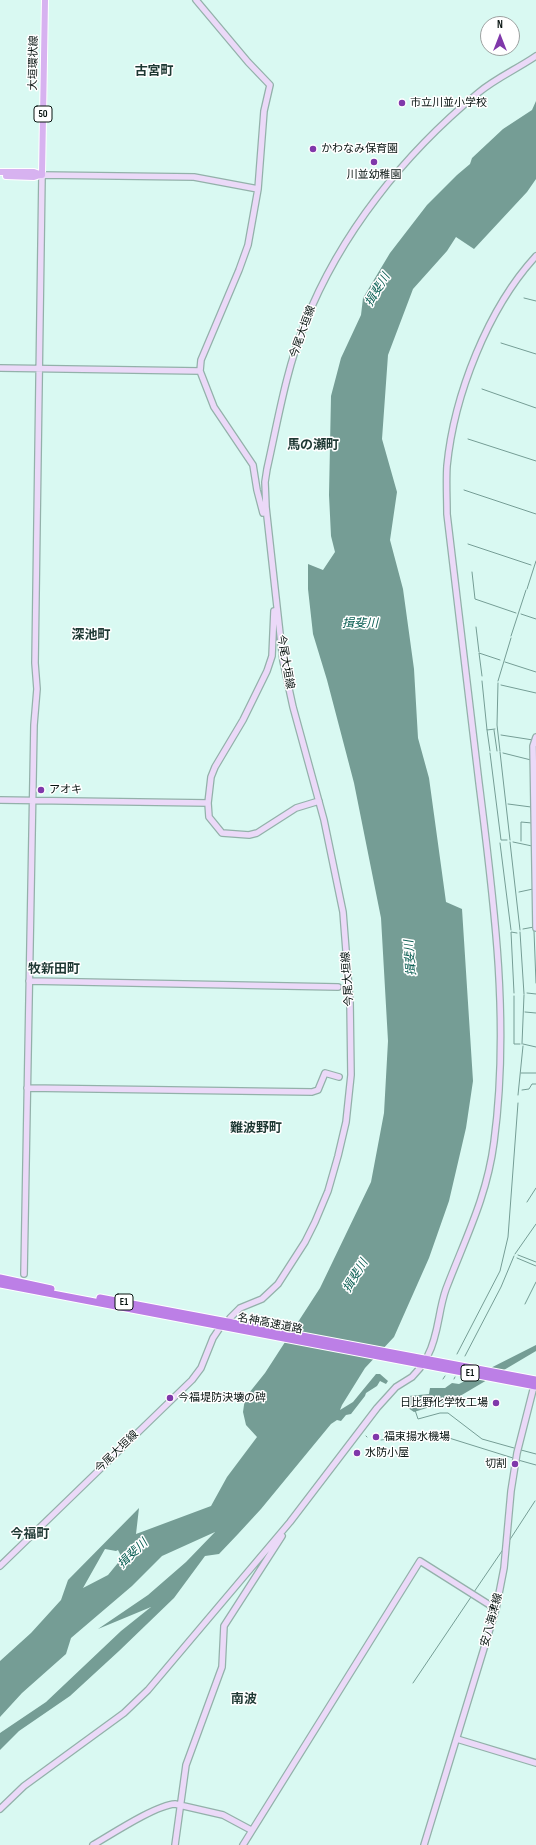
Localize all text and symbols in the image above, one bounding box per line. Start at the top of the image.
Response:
north arrow [480,16,520,56]
text: N [497,18,503,31]
street label: 大垣環状線 [27,35,41,91]
district label: 古宮町 [135,64,173,80]
place label: 市立川並小学校 [410,96,487,110]
marker: 市立川並小学校 [397,98,407,108]
road number: 50 [34,106,52,122]
place label: かわなみ保育園 [321,142,398,156]
marker: かわなみ保育園 [308,144,318,154]
marker: 川並幼稚園 [369,157,379,167]
place label: 川並幼稚園 [347,168,401,182]
water label: 揖斐川 [363,271,393,309]
street label: 今尾大垣線 [287,304,319,360]
district label: 馬の瀬町 [287,438,339,454]
water label: 揖斐川 [342,617,378,631]
district label: 深池町 [72,628,110,644]
street label: 今尾大垣線 [274,634,296,690]
place label: アオキ [49,783,82,797]
marker: アオキ [36,785,46,795]
water label: 揖斐川 [402,939,420,977]
street label: 今尾大垣線 [339,951,357,1007]
district label: 牧新田町 [28,962,80,978]
district label: 難波野町 [230,1121,282,1137]
water label: 揖斐川 [341,1257,371,1295]
road number: E1 [115,1294,133,1310]
street label: 名神高速道路 [236,1311,304,1337]
road number: E1 [461,1365,479,1381]
place label: 今福堤防決壊の碑 [178,1391,266,1405]
marker: 今福堤防決壊の碑 [165,1393,175,1403]
place label: 日比野化学牧工場 [400,1396,488,1410]
marker: 日比野化学牧工場 [491,1398,501,1408]
street label: 今尾大垣線 [93,1428,141,1476]
place label: 福束揚水機場 [384,1430,450,1444]
marker: 福束揚水機場 [371,1432,381,1442]
place label: 水防小屋 [365,1446,409,1460]
marker: 水防小屋 [352,1448,362,1458]
place label: 切割 [485,1457,507,1471]
marker: 切割 [510,1459,520,1469]
district label: 今福町 [11,1527,49,1543]
water label: 揖斐川 [115,1536,151,1572]
street label: 安八海津線 [479,1592,505,1648]
district label: 南波 [231,1692,257,1708]

